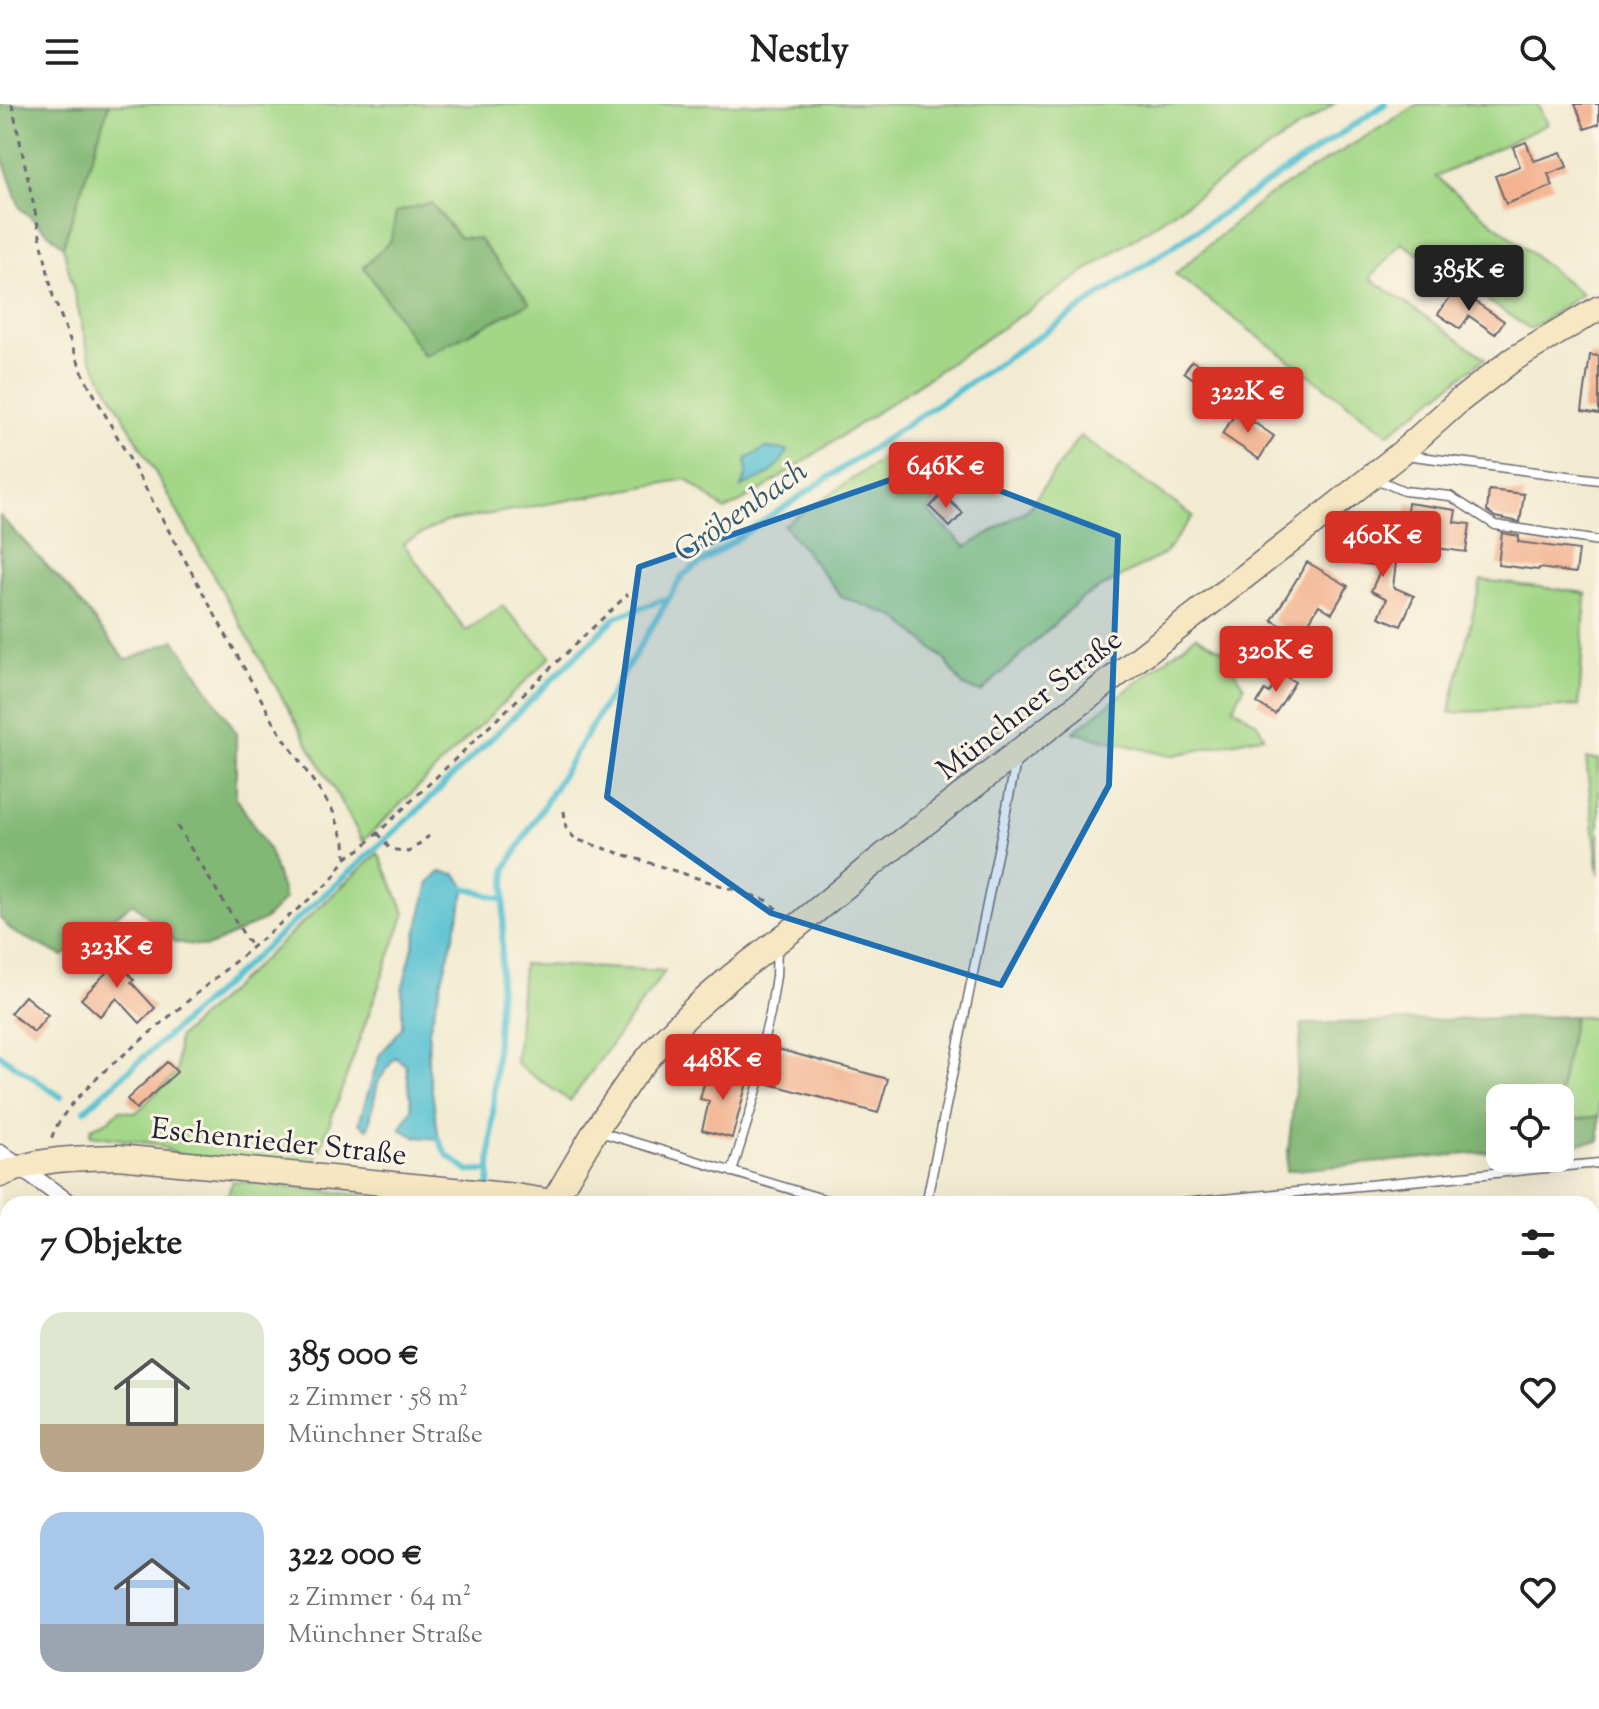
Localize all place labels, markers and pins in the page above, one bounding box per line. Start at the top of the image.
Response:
pin: 385K € [1404,245,1534,313]
pin: 322K € [1183,367,1313,435]
pin: 646K € [881,442,1011,510]
pin: 460K € [1318,511,1448,579]
pin: 320K € [1211,626,1341,694]
pin: 323K € [52,922,182,990]
pin: 448K € [658,1034,788,1102]

